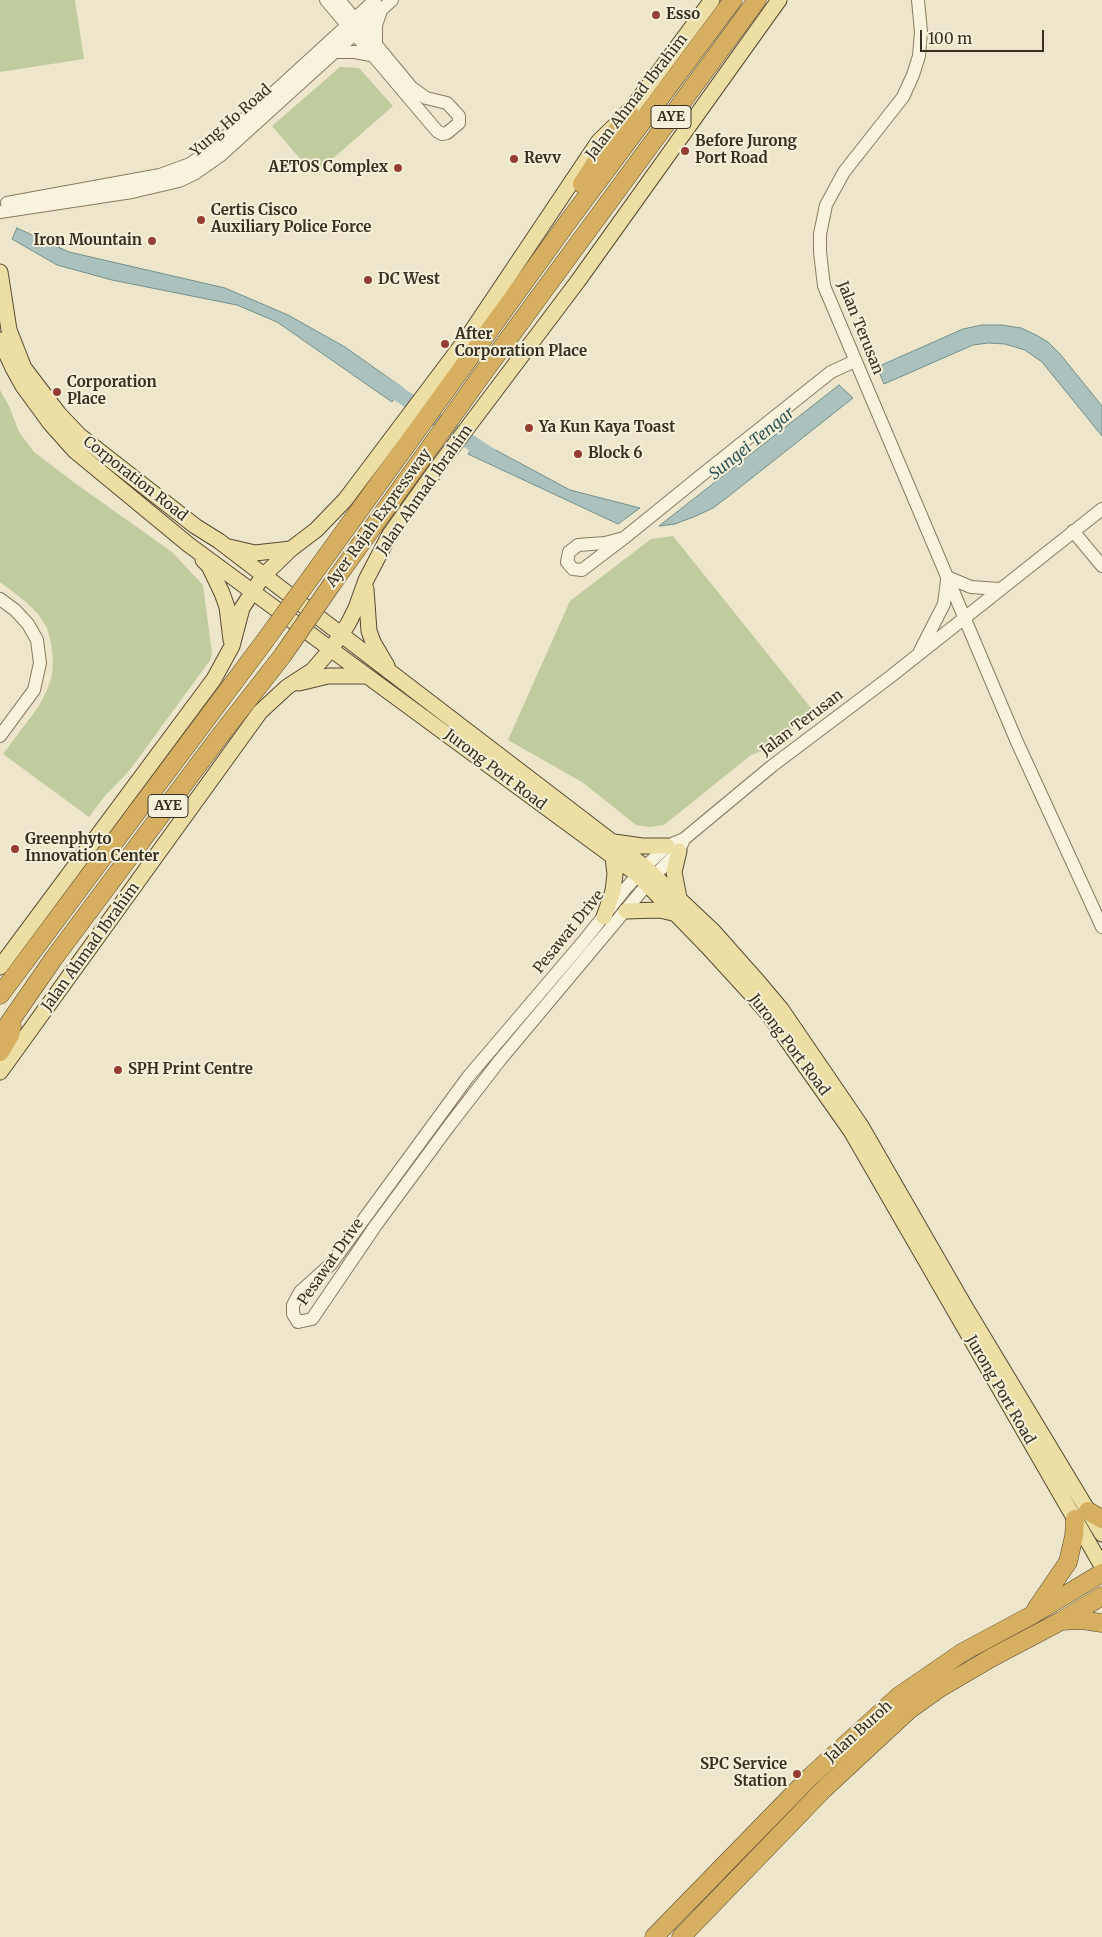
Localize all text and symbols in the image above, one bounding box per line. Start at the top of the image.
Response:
place label: Esso [666,6,700,24]
marker: Esso [650,9,662,21]
scale bar [922,20,1046,52]
text: 100 m [928,29,972,48]
street label: Jalan Ahmad Ibrahim [582,31,692,163]
street label: Yung Ho Road [187,81,275,161]
road number: AYE [651,105,691,128]
place label: Before Jurong Port Road [695,133,797,168]
marker: Before Jurong Port Road [679,145,691,157]
place label: Revv [524,150,561,168]
marker: Revv [508,153,520,165]
place label: AETOS Complex [268,159,388,177]
marker: AETOS Complex [392,162,404,174]
place label: Certis Cisco Auxiliary Police Force [211,202,371,237]
marker: Certis Cisco Auxiliary Police Force [195,214,207,226]
place label: Iron Mountain [34,232,142,250]
marker: Iron Mountain [146,235,158,247]
place label: DC West [378,271,440,289]
marker: DC West [362,274,374,286]
street label: Jalan Terusan [833,279,887,377]
place label: After Corporation Place [455,326,587,361]
marker: After Corporation Place [439,338,451,350]
place label: Corporation Place [67,374,157,409]
marker: Corporation Place [51,386,63,398]
water label: Sungei Tengar [706,404,798,484]
place label: Ya Kun Kaya Toast [539,419,675,437]
street label: Jalan Ahmad Ibrahim [373,422,477,558]
marker: Ya Kun Kaya Toast [523,422,535,434]
street label: Corporation Road [79,433,191,525]
street label: Ayer Rajah Expressway [323,445,435,591]
place label: Block 6 [588,445,643,463]
marker: Block 6 [572,448,584,460]
street label: Jalan Terusan [757,686,847,760]
street label: Jurong Port Road [441,726,549,814]
road number: AYE [148,794,188,818]
place label: Greenphyto Innovation Center [25,831,159,866]
marker: Greenphyto Innovation Center [9,843,21,855]
street label: Jalan Ahmad Ibrahim [38,879,144,1015]
street label: Pesawat Drive [530,887,608,977]
street label: Jurong Port Road [745,991,833,1099]
place label: SPH Print Centre [128,1061,253,1079]
marker: SPH Print Centre [112,1064,124,1076]
street label: Pesawat Drive [294,1215,368,1309]
street label: Jurong Port Road [962,1332,1038,1448]
street label: Jalan Buroh [822,1697,896,1767]
place label: SPC Service Station [700,1756,787,1791]
marker: SPC Service Station [791,1768,803,1780]

